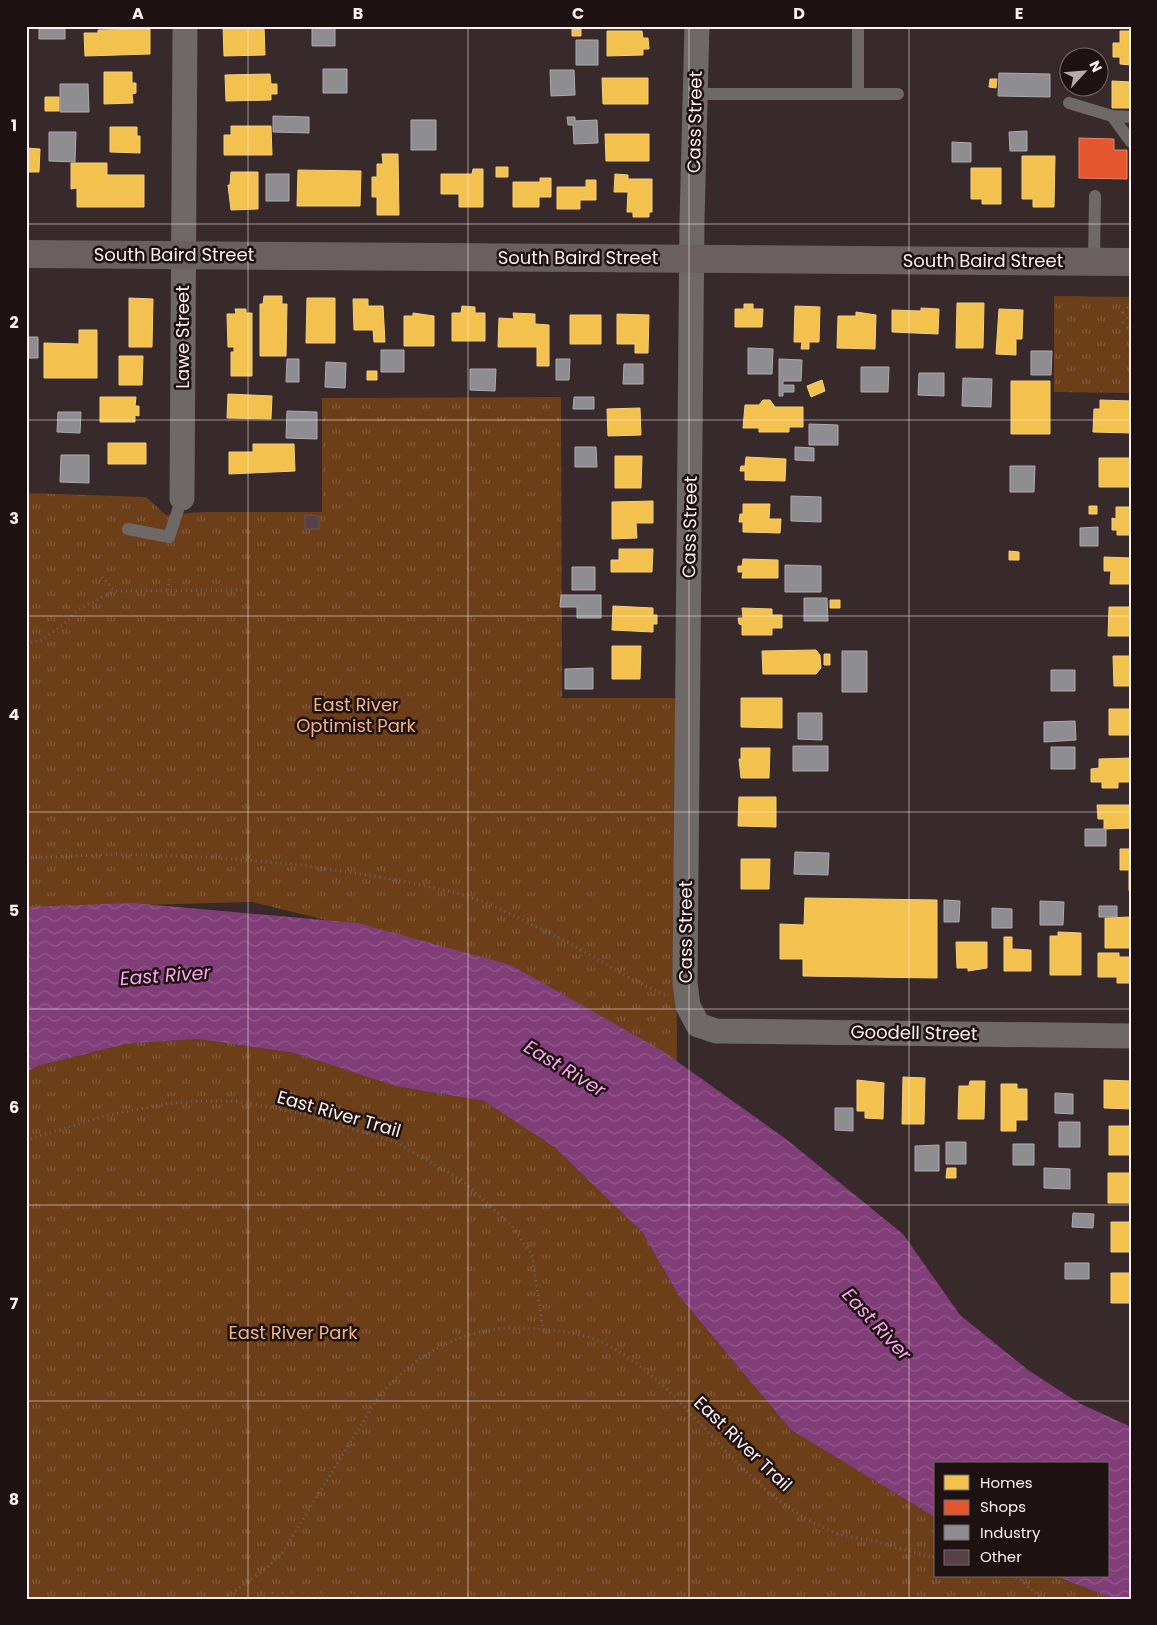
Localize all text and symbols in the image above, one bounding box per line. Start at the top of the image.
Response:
text: A [132,2,144,25]
text: B [353,2,363,25]
text: C [572,2,584,25]
text: D [793,2,805,25]
text: E [1015,2,1023,25]
north arrow [1060,48,1110,98]
text: N [1084,57,1107,75]
street label: Cass Street [681,71,708,173]
text: 1 [11,114,17,137]
street label: South Baird Street [94,242,254,267]
street label: South Baird Street [498,245,658,270]
street label: South Baird Street [903,248,1063,273]
street label: Lawe Street [170,285,195,389]
text: 2 [9,311,19,334]
street label: Cass Street [676,476,703,578]
text: 3 [9,507,19,530]
park label: East River Optimist Park [296,692,417,738]
text: 4 [9,703,20,726]
street label: Cass Street [673,881,698,983]
text: 5 [9,899,19,922]
water label: East River [119,959,212,992]
street label: Goodell Street [850,1019,978,1046]
water label: East River [519,1033,611,1104]
street label: East River Trail [274,1084,404,1143]
text: 6 [9,1096,19,1119]
water label: East River [836,1282,918,1367]
text: 7 [10,1292,19,1315]
park label: East River Park [229,1320,358,1345]
street label: East River Trail [689,1390,798,1497]
legend [934,1462,1110,1578]
text: Homes [980,1472,1033,1493]
text: 8 [9,1488,19,1511]
text: Shops [980,1496,1026,1517]
text: Industry [980,1522,1041,1543]
text: Other [980,1546,1022,1567]

